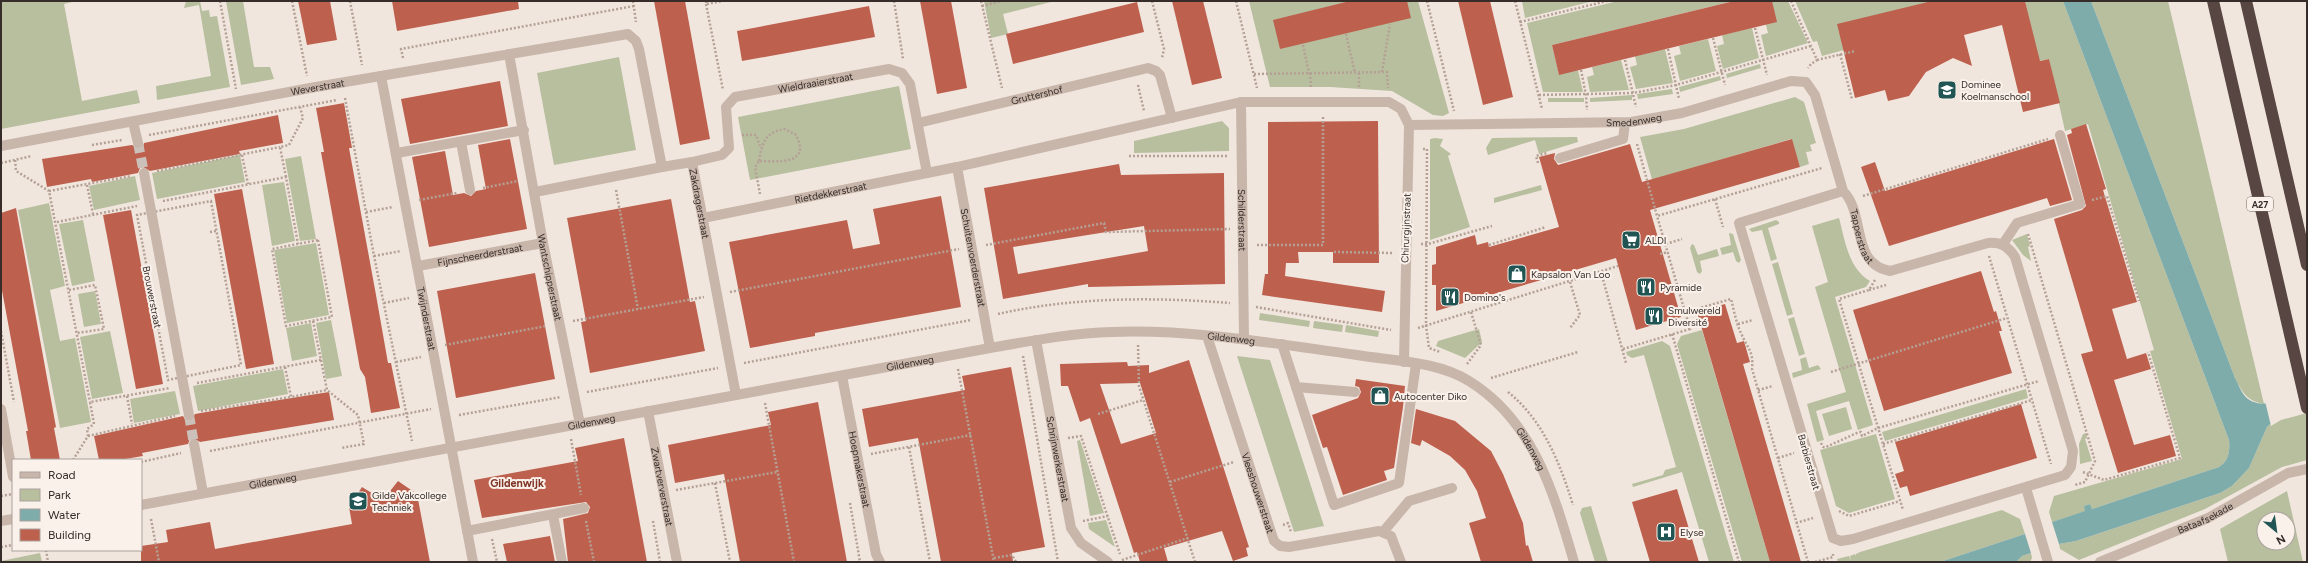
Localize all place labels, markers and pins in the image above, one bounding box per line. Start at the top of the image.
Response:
place label: Dominee Koelmanschool [1961,78,2029,103]
school or university icon: Dominee Koelmanschool [1936,79,1958,101]
supermarket icon: ALDI [1620,229,1642,251]
place label: ALDI [1645,234,1667,247]
shop icon: Kapsalon Van Loo [1506,263,1528,285]
place label: Kapsalon Van Loo [1531,268,1611,281]
restaurant icon: Pyramide [1635,276,1657,298]
place label: Pyramide [1660,281,1702,294]
restaurant icon: Domino's [1439,286,1461,308]
place label: Domino's [1464,291,1506,304]
place label: Smulwereld Diversité [1668,304,1721,329]
restaurant icon: Smulwereld Diversité [1643,305,1665,327]
shop icon: Autocenter Diko [1369,385,1391,407]
place label: Autocenter Diko [1394,390,1467,403]
place label: Gilde Vakcollege Techniek [372,489,447,514]
school or university icon: Gilde Vakcollege Techniek [347,490,369,512]
hospital icon: Elyse [1655,521,1677,543]
place label: Elyse [1680,526,1704,539]

